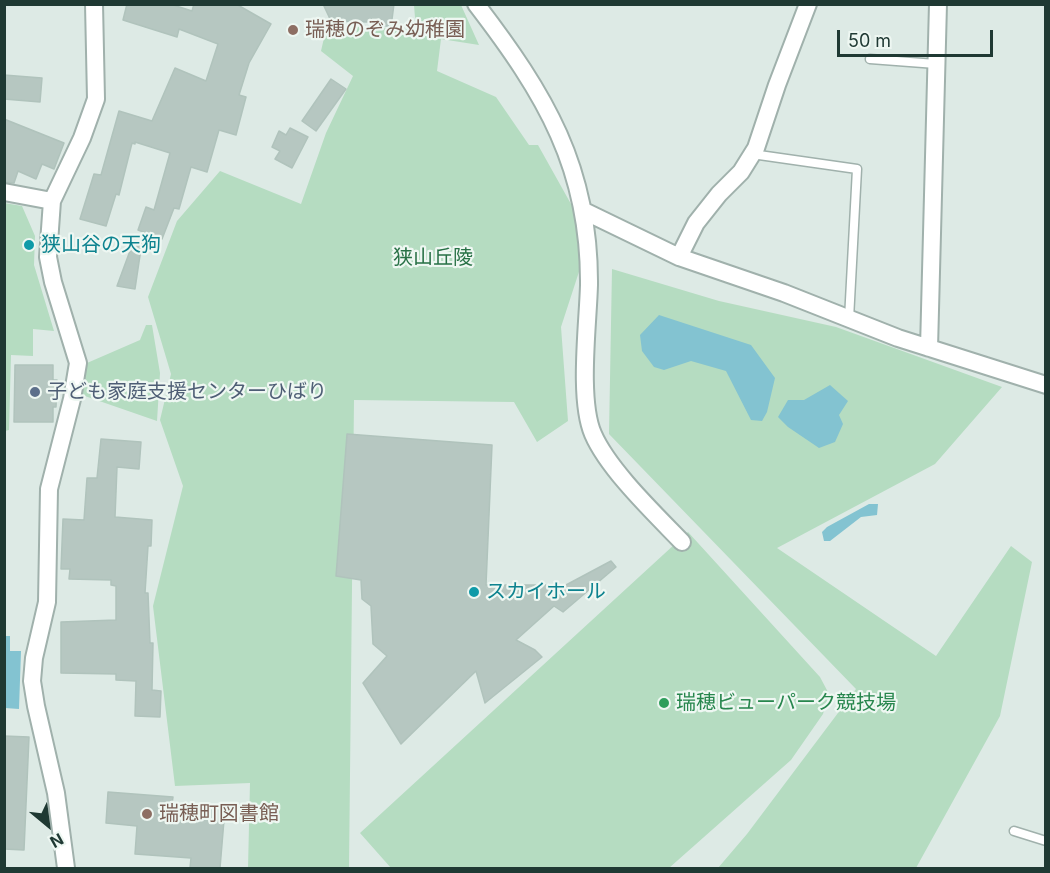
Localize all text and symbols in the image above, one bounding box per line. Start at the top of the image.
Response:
place label: 瑞穂のぞみ幼稚園 [305,18,465,42]
scale bar [840,18,996,56]
marker: 瑞穂のぞみ幼稚園 [286,23,300,37]
text: 50 m [848,30,891,51]
place label: 狭山谷の天狗 [41,233,161,257]
marker: 狭山谷の天狗 [22,238,36,252]
park label: 狭山丘陵 [393,246,473,270]
place label: 子ども家庭支援センターひばり [47,380,327,404]
marker: 子ども家庭支援センターひばり [28,385,42,399]
place label: スカイホール [486,580,606,604]
marker: スカイホール [467,585,481,599]
place label: 瑞穂ビューパーク競技場 [676,691,896,715]
marker: 瑞穂ビューパーク競技場 [657,696,671,710]
north arrow [18,795,78,855]
place label: 瑞穂町図書館 [159,802,279,826]
marker: 瑞穂町図書館 [140,807,154,821]
text: N [47,829,67,852]

